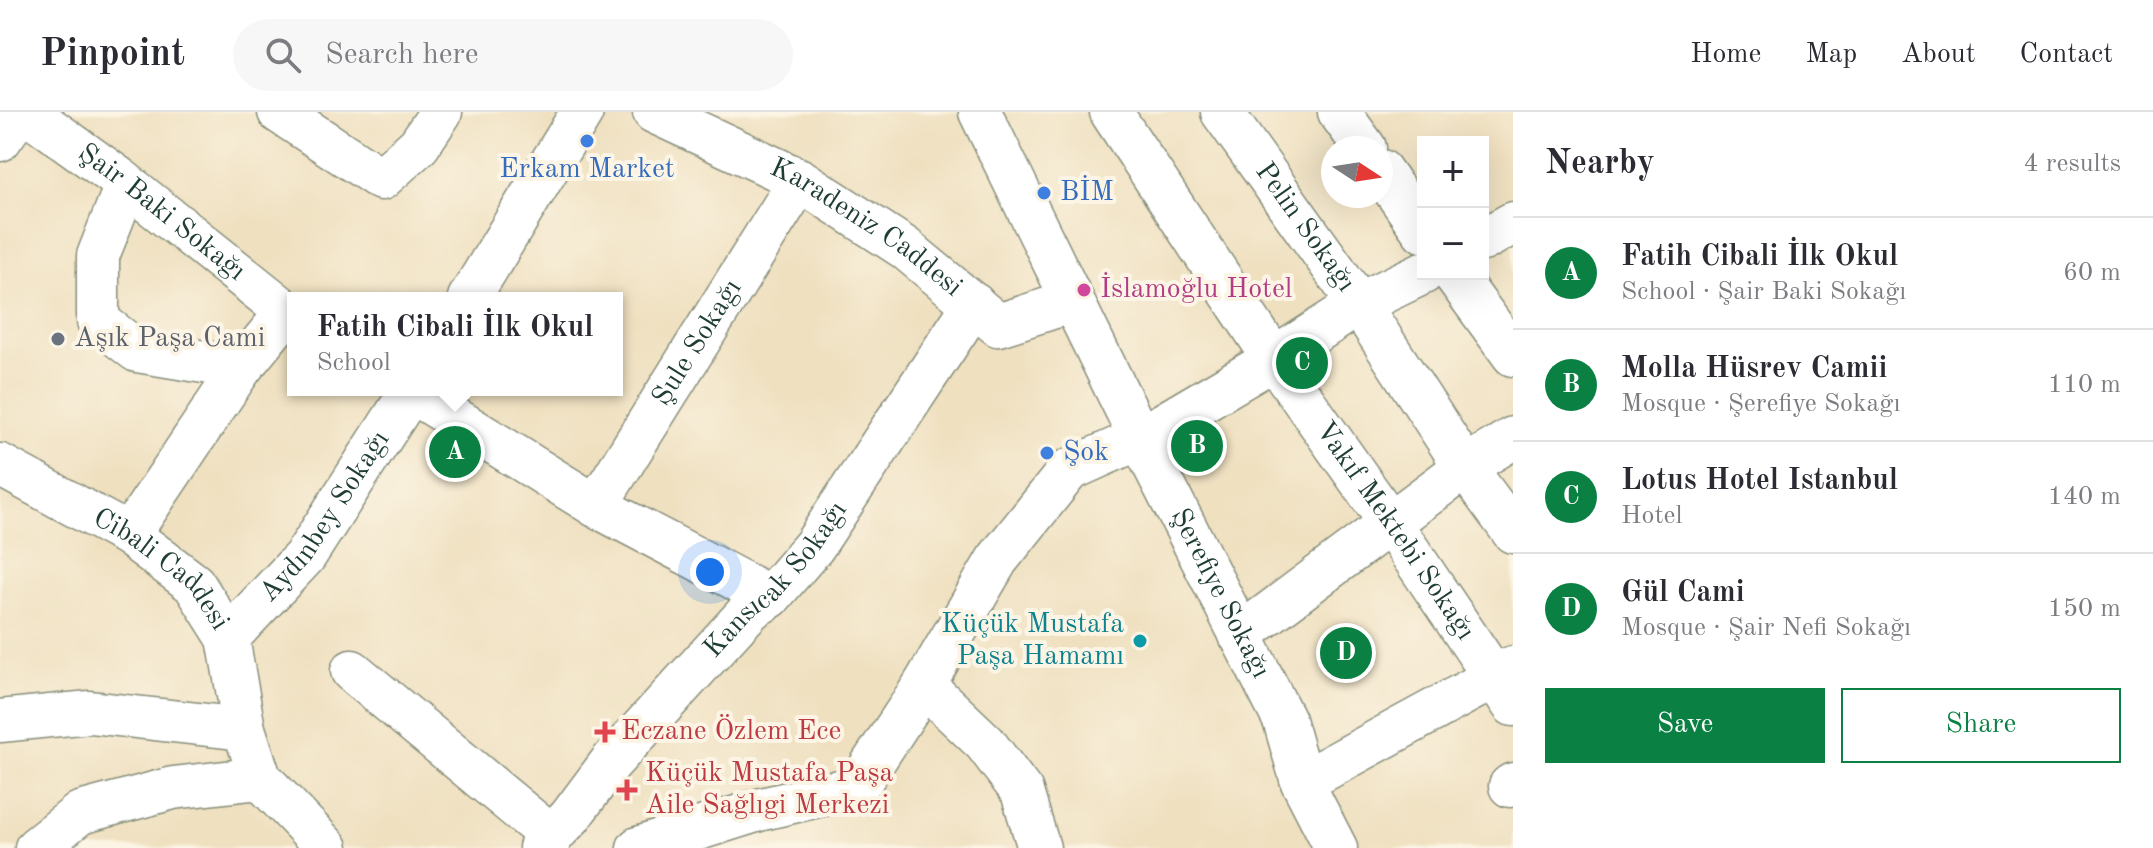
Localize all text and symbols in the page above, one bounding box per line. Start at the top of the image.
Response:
search box [233,19,793,91]
icon: search [261,33,305,77]
text: Pinpoint [40,36,185,74]
text: Search here [325,40,479,70]
text: Home [1690,41,1761,69]
text: Map [1805,41,1857,69]
text: About [1901,41,1976,69]
text: Contact [2020,41,2113,69]
marker: Erkam Market [578,132,596,150]
north arrow [1321,136,1393,208]
map controls [1417,136,1489,280]
button: + [1417,136,1489,208]
street label: Şair Baki Sokağı [73,139,250,287]
text: Nearby [1545,147,1655,181]
text: 4 results [2023,151,2121,177]
street label: Karadeniz Caddesi [765,154,967,302]
place label: Erkam Market [499,156,675,184]
street label: Pelin Sokağı [1249,158,1360,297]
place label: BİM [1060,175,1114,207]
marker: BİM [1035,184,1053,202]
button: − [1417,208,1489,280]
text: Fatih Cibali İlk Okul [1621,242,1898,272]
text: A [1561,260,1581,286]
text: 60 m [2063,260,2121,286]
place label: İslamoğlu Hotel [1100,272,1292,304]
street label: Şule Sokağı [648,275,748,411]
text: School · Şair Baki Sokağı [1621,279,1906,305]
marker: İslamoğlu Hotel [1075,281,1093,299]
popup [287,292,623,396]
text: Fatih Cibali İlk Okul [316,313,594,343]
place label: Aşık Paşa Cami [74,325,265,353]
marker: Aşık Paşa Cami [49,330,67,348]
pin: C [1276,333,1328,393]
text: School [316,350,391,376]
text: Molla Hüsrev Camii [1621,354,1887,384]
text: B [1562,372,1580,398]
text: 110 m [2048,372,2121,398]
text: Mosque · Şerefiye Sokağı [1621,391,1900,417]
pin: B [1171,416,1223,476]
street label: Vakıf Mektebi Sokağı [1309,417,1479,645]
pin: A [429,422,481,482]
street label: Aydınbey Sokağı [255,426,395,608]
place label: Şok [1063,439,1109,467]
marker: Şok [1038,444,1056,462]
text: Lotus Hotel Istanbul [1621,466,1898,496]
text: C [1562,484,1580,510]
text: 140 m [2048,484,2121,510]
street label: Kansıcak Sokağı [699,497,853,664]
text: Hotel [1621,503,1682,529]
street label: Cibali Caddesi [88,504,233,635]
street label: Şerefiye Sokağı [1165,504,1274,683]
your location [690,552,730,592]
text: Gül Cami [1621,578,1745,608]
text: D [1561,596,1581,622]
text: 150 m [2048,596,2121,622]
place label: Küçük Mustafa Paşa Hamamı [941,611,1124,671]
text: Mosque · Şair Nefi Sokağı [1621,615,1911,641]
pin: D [1320,623,1372,683]
marker: Küçük Mustafa Paşa Hamamı [1131,632,1149,650]
button: Save [1545,688,1825,763]
button: Share [1841,688,2121,763]
place label: Eczane Özlem Ece [621,714,841,746]
marker: Eczane Özlem Ece [596,723,614,741]
place label: Küçük Mustafa Paşa Aile Sağlıgi Merkezi [645,760,894,820]
marker: Küçük Mustafa Paşa Aile Sağlıgi Merkezi [616,779,638,801]

